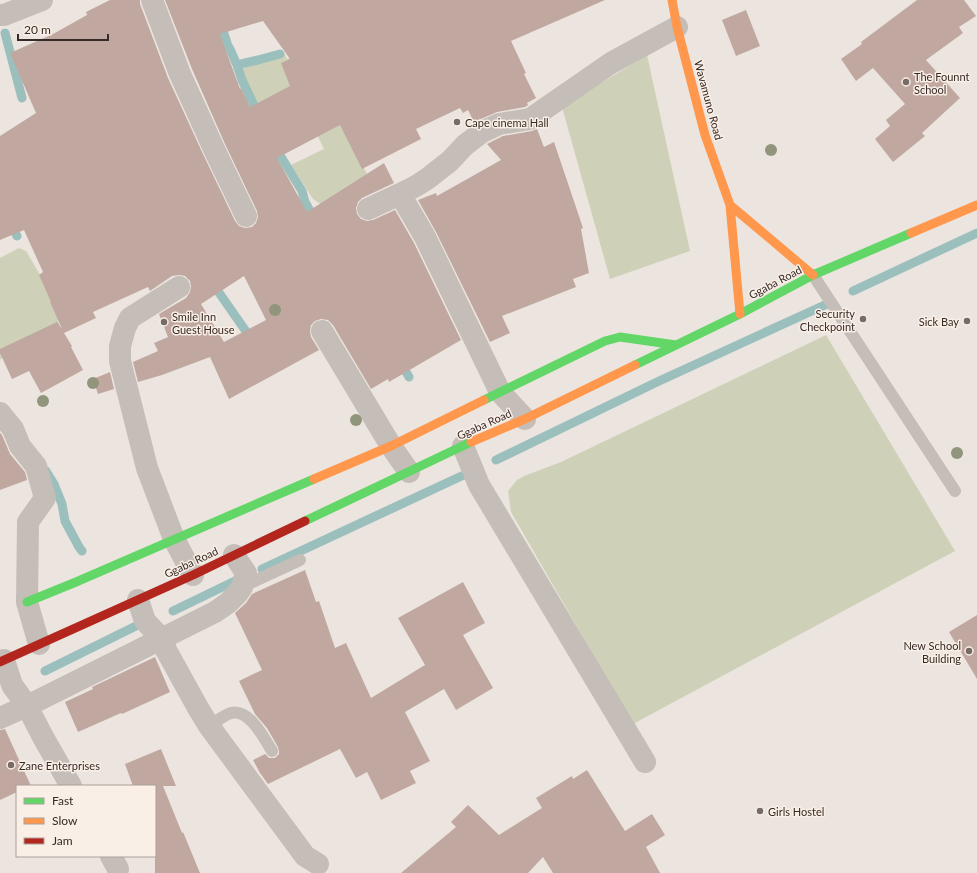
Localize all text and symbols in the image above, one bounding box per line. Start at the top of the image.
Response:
scale bar [18,16,108,42]
text: 20 m [24,22,51,37]
street label: Wavamuno Road [692,59,726,141]
place label: The Founnt School [914,70,969,96]
marker: The Founnt School [901,77,911,87]
place label: Cape cinema Hall [465,116,549,129]
marker: Cape cinema Hall [452,117,462,127]
street label: Ggaba Road [746,263,804,301]
place label: Security Checkpoint [800,307,855,333]
place label: Smile Inn Guest House [172,310,235,336]
marker: Security Checkpoint [858,314,868,324]
place label: Sick Bay [919,315,959,328]
marker: Sick Bay [962,316,972,326]
marker: Smile Inn Guest House [159,317,169,327]
street label: Ggaba Road [455,406,513,442]
street label: Ggaba Road [162,544,220,580]
place label: New School Building [903,639,961,665]
marker: New School Building [964,646,974,656]
place label: Zane Enterprises [19,759,100,772]
marker: Zane Enterprises [6,760,16,770]
legend [16,785,156,857]
text: Fast [52,793,74,808]
place label: Girls Hostel [768,805,824,818]
marker: Girls Hostel [755,806,765,816]
text: Slow [52,813,78,828]
text: Jam [52,833,73,848]

